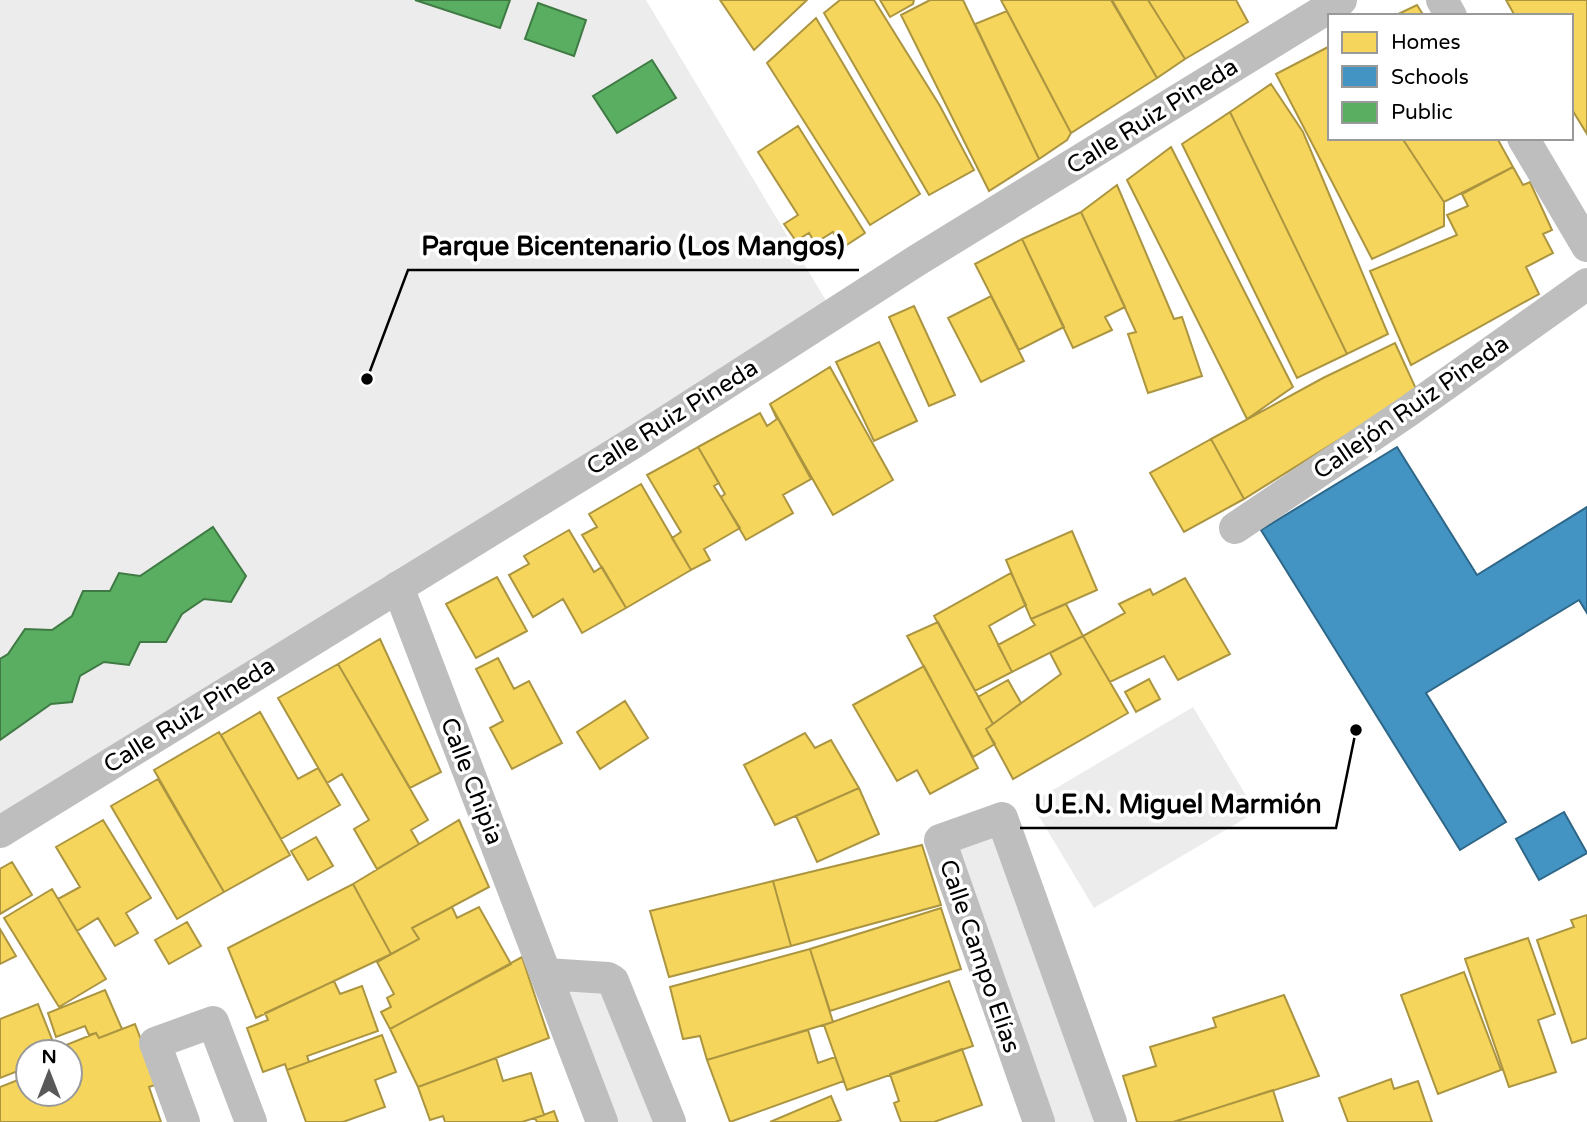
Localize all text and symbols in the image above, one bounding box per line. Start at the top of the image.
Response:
legend [1328,14,1573,140]
text: Homes [1391,30,1461,55]
street label: Calle Ruiz Pineda [1061,52,1243,181]
text: Schools [1391,65,1469,90]
text: Public [1391,100,1453,125]
callout: Parque Bicentenario (Los Mangos) [408,223,859,270]
text: Parque Bicentenario (Los Mangos) [421,231,845,262]
street label: Callejón Ruiz Pineda [1308,329,1515,486]
street label: Calle Ruiz Pineda [581,353,763,482]
street label: Calle Ruiz Pineda [98,651,280,780]
street label: Calle Chipia [434,714,509,849]
callout: U.E.N. Miguel Marmión [1020,781,1336,828]
text: U.E.N. Miguel Marmión [1034,789,1322,820]
street label: Calle Campo Elías [933,856,1026,1057]
north arrow [14,1038,84,1108]
text: N [41,1046,57,1068]

